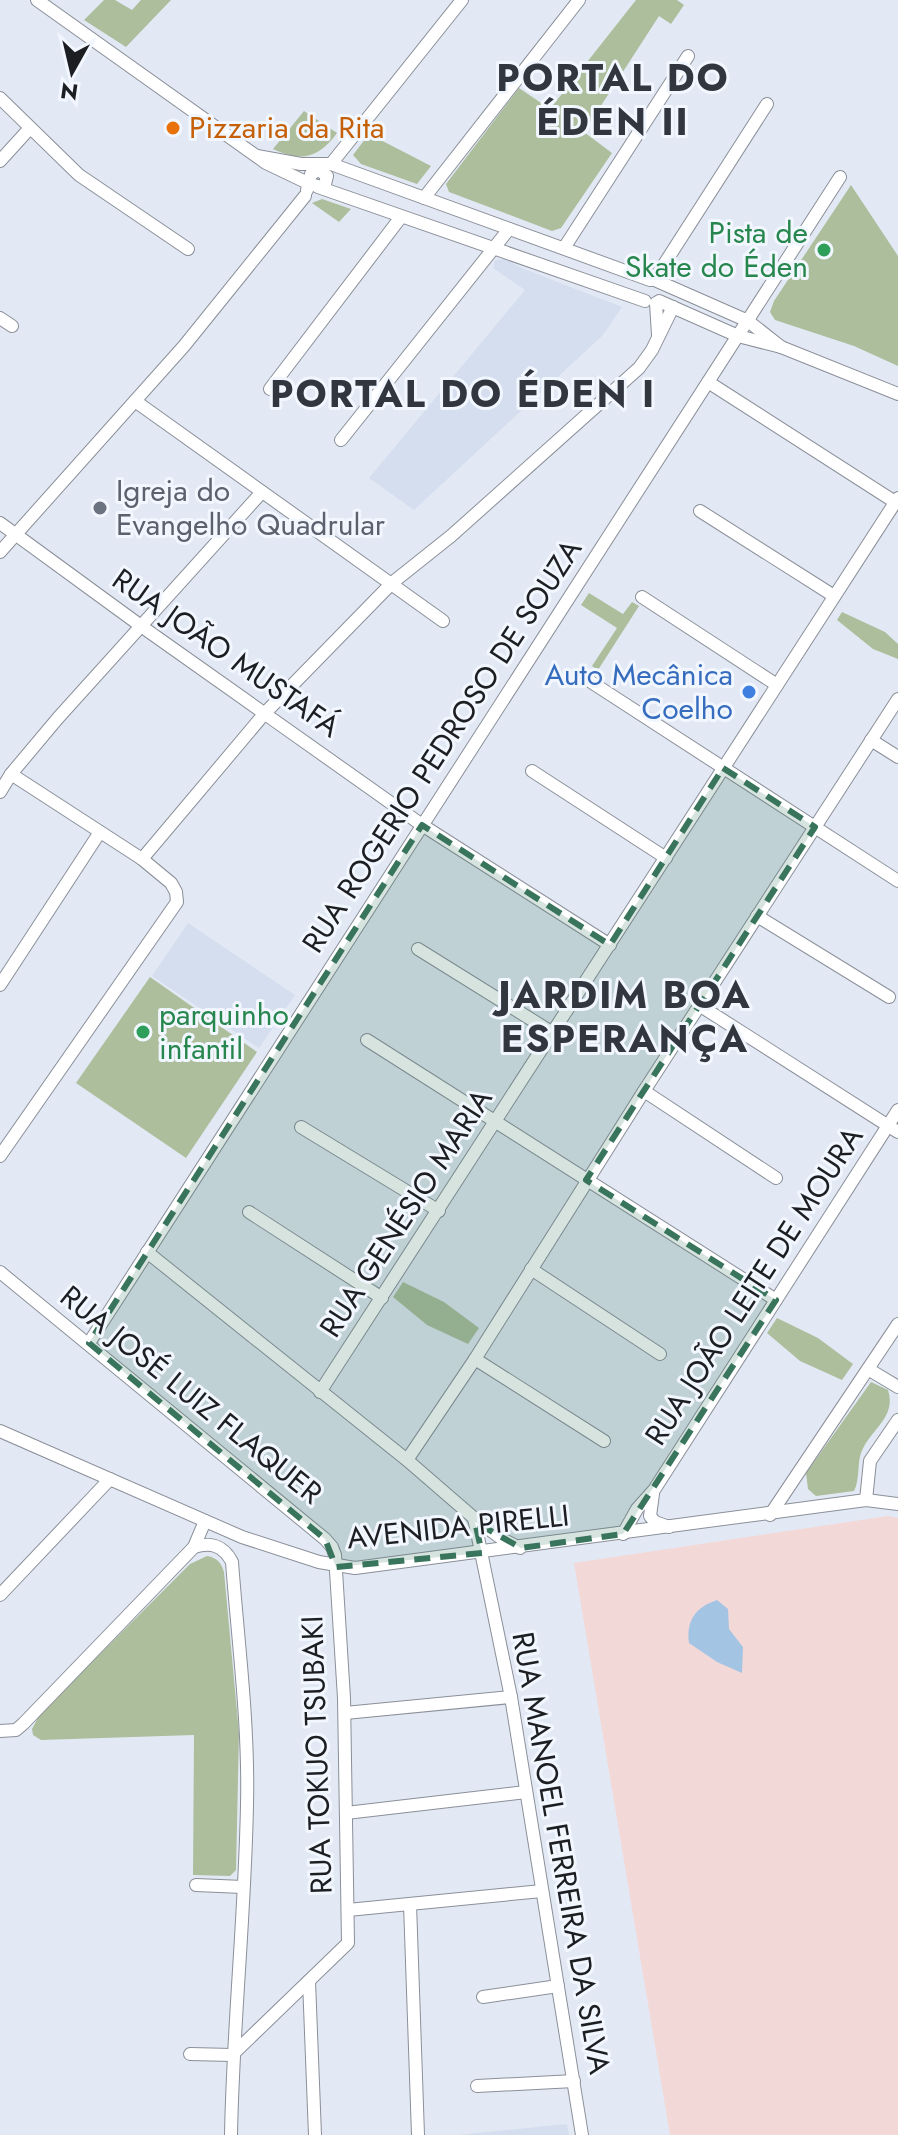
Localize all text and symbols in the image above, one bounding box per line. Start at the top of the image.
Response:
north arrow [32,32,112,112]
district label: PORTAL DO ÉDEN II [496,50,730,149]
text: N [58,75,80,109]
place label: Pizzaria da Rita [189,106,384,149]
marker: Pizzaria da Rita [164,119,182,137]
place label: Pista de Skate do Éden [625,211,808,288]
marker: Pista de Skate do Éden [815,241,833,259]
district label: PORTAL DO ÉDEN I [270,366,656,421]
place label: Igreja do Evangelho Quadrular [116,469,386,546]
marker: Igreja do Evangelho Quadrular [91,499,109,517]
street label: RUA ROGERIO PEDROSO DE SOUZA [291,530,592,961]
street label: RUA JOÃO MUSTAFÁ [104,558,349,747]
place label: Auto Mecânica Coelho [545,653,733,730]
marker: Auto Mecânica Coelho [740,683,758,701]
district label: JARDIM BOA ESPERANÇA [491,967,752,1066]
place label: parquinho infantil [159,993,289,1070]
marker: parquinho infantil [134,1023,152,1041]
street label: RUA GENÉSIO MARIA [309,1080,502,1345]
street label: RUA JOÃO LEITE DE MOURA [634,1118,873,1453]
street label: RUA JOSÉ LUIZ FLAQUER [51,1275,332,1514]
street label: AVENIDA PIRELLI [345,1493,571,1560]
street label: RUA TOKUO TSUBAKI [290,1615,343,1895]
street label: RUA MANOEL FERREIRA DA SILVA [501,1628,622,2078]

